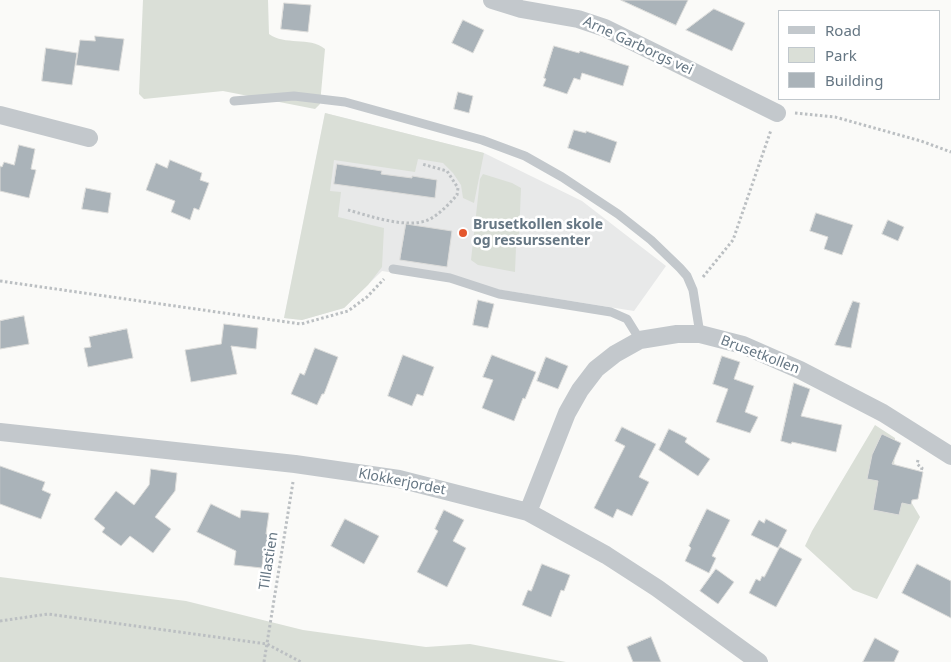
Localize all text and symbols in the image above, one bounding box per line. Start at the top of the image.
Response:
legend [778,10,941,100]
street label: Arne Garborgs vei [581,13,695,79]
text: Road [825,20,861,40]
text: Park [825,45,857,65]
text: Building [825,70,883,90]
place label: Brusetkollen skole og ressurssenter [473,217,603,250]
marker: Brusetkollen skole og ressurssenter [457,227,469,239]
street label: Brusetkollen [718,332,802,378]
street label: Klokkerjordet [357,465,447,499]
street label: Tillastien [256,531,282,591]

